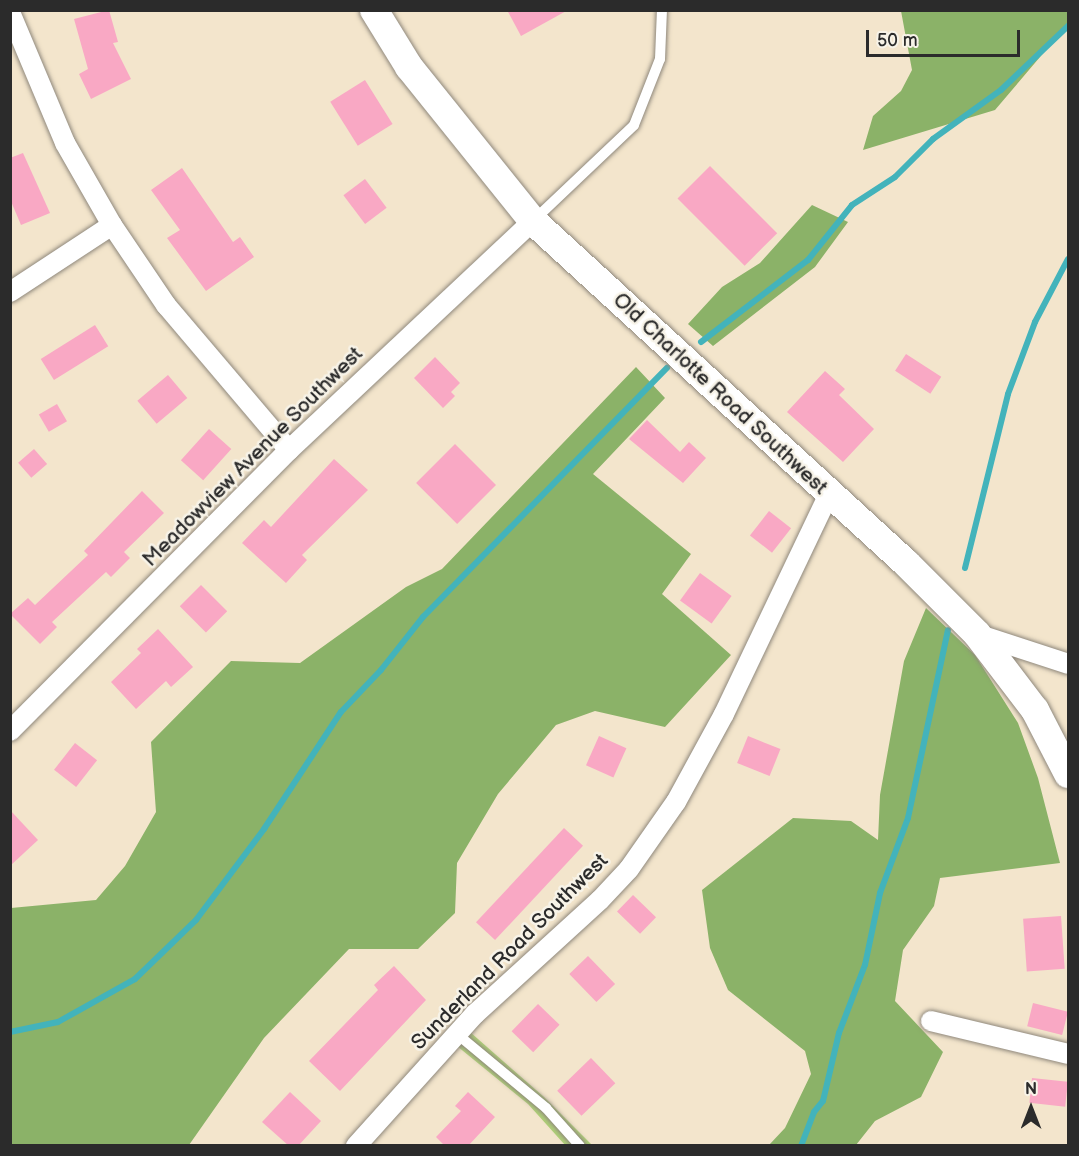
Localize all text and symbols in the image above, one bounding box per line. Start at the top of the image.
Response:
scale bar [869,18,1024,56]
text: 50 m [877,30,918,51]
street label: Old Charlotte Road Southwest [607,288,833,500]
street label: Meadowview Avenue Southwest [138,342,368,572]
street label: Sunderland Road Southwest [406,848,614,1056]
north arrow [1001,1078,1061,1138]
text: N [1025,1080,1037,1099]

